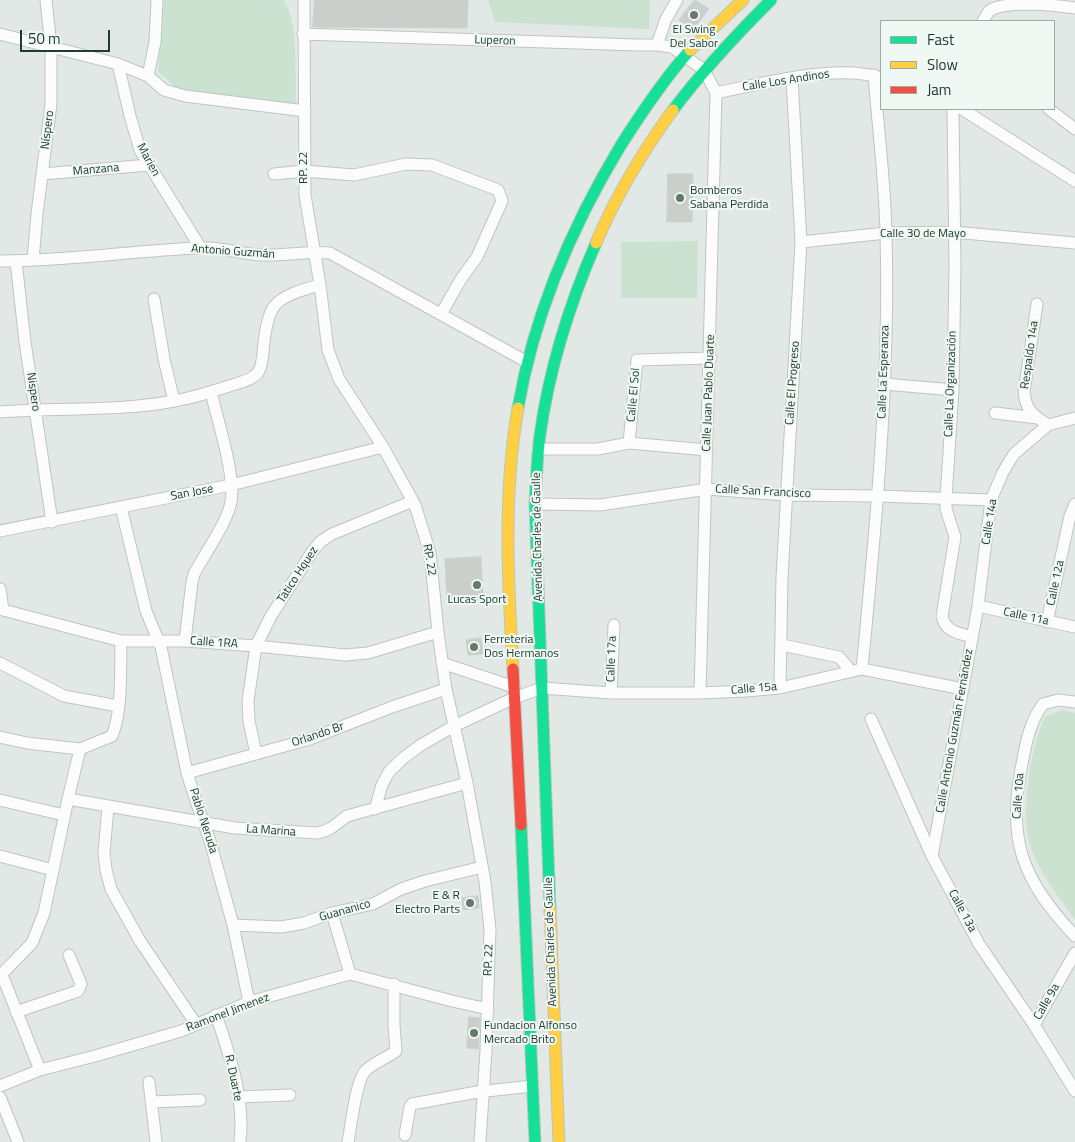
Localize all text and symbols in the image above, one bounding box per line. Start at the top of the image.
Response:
marker: El Swing Del Sabor [688,9,700,21]
scale bar [22,20,112,52]
legend [880,20,1055,110]
place label: El Swing Del Sabor [670,23,718,51]
text: 50 m [28,27,61,50]
text: Fast [927,28,954,51]
street label: Luperon [474,33,516,49]
text: Slow [927,53,958,76]
street label: Calle Los Andinos [741,67,831,95]
text: Jam [927,78,951,101]
street label: Níspero [38,110,58,150]
street label: Marien [133,141,163,179]
street label: RP. 22 [297,152,311,184]
street label: Manzana [72,161,120,179]
place label: Bomberos Sabana Perdida [690,184,768,212]
marker: Bomberos Sabana Perdida [674,192,686,204]
street label: Calle 30 de Mayo [880,227,966,241]
street label: Antonio Guzmán [191,242,275,262]
street label: Respaldo 14a [1018,320,1042,390]
street label: Calle La Esperanza [875,325,893,419]
street label: Calle La Organización [942,331,960,437]
street label: Calle Juan Pablo Duarte [700,334,718,452]
street label: Calle El Progreso [783,340,803,426]
street label: Calle El Sol [624,367,644,423]
street label: Nispero [23,372,43,412]
street label: Avenida Charles de Gaulle [530,472,546,602]
street label: San Jose [170,482,214,504]
street label: Calle San Francisco [715,482,811,502]
street label: Calle 14a [979,498,1001,546]
street label: RP. 22 [419,543,439,577]
street label: Tatico Hquez [274,544,322,606]
street label: Calle 12a [1044,559,1068,607]
marker: Lucas Sport [471,579,483,591]
place label: Lucas Sport [447,593,507,607]
street label: Calle 11a [1002,605,1050,629]
place label: Ferreteria Dos Hermanos [484,633,559,661]
street label: Calle 1RA [190,634,238,652]
street label: Calle 17a [604,636,620,682]
marker: Ferreteria Dos Hermanos [468,641,480,653]
street label: Calle Antonio Guzmán Fernández [933,648,977,814]
street label: Calle 15a [730,680,778,698]
street label: Orlando Br [290,719,346,751]
street label: Calle 10a [1010,772,1028,820]
street label: Pablo Neruda [186,786,220,856]
street label: La Marina [246,822,296,840]
street label: Avenida Charles de Gaulle [542,877,560,1007]
street label: Calle 13a [945,887,979,935]
place label: E & R Electro Parts [395,889,460,917]
street label: Guananico [318,897,372,925]
marker: E & R Electro Parts [464,897,476,909]
street label: RP. 22 [481,944,497,976]
street label: Calle 9a [1031,981,1063,1023]
street label: Ramonel Jimenez [184,991,272,1035]
place label: Fundacion Alfonso Mercado Brito [484,1019,577,1047]
marker: Fundacion Alfonso Mercado Brito [468,1027,480,1039]
street label: R. Duarte [221,1053,245,1103]

